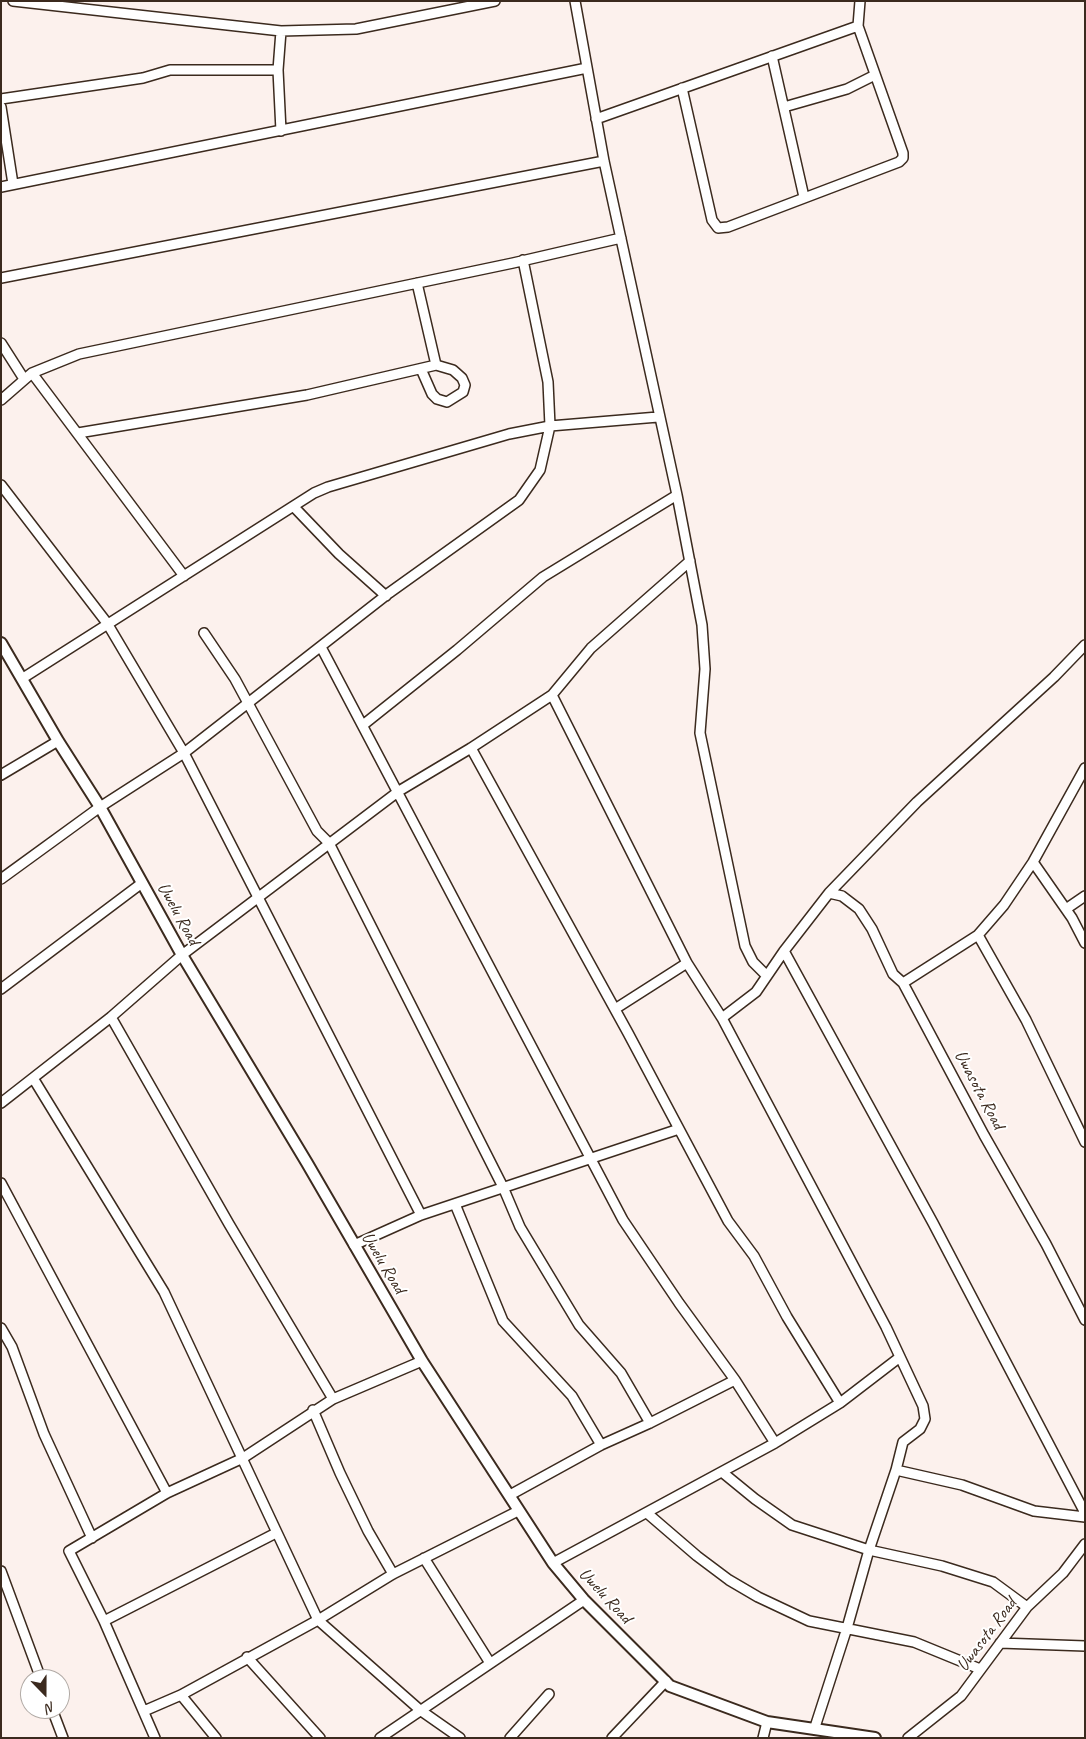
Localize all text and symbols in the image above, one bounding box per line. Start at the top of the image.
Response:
street label: Uwelu Road [152,879,204,949]
street label: Uwasota Road [949,1047,1009,1133]
street label: Uwelu Road [356,1228,410,1298]
street label: Uwelu Road [574,1564,636,1628]
street label: Uwasota Road [952,1594,1022,1676]
north arrow [20,1669,70,1719]
text: N [43,1698,58,1717]

